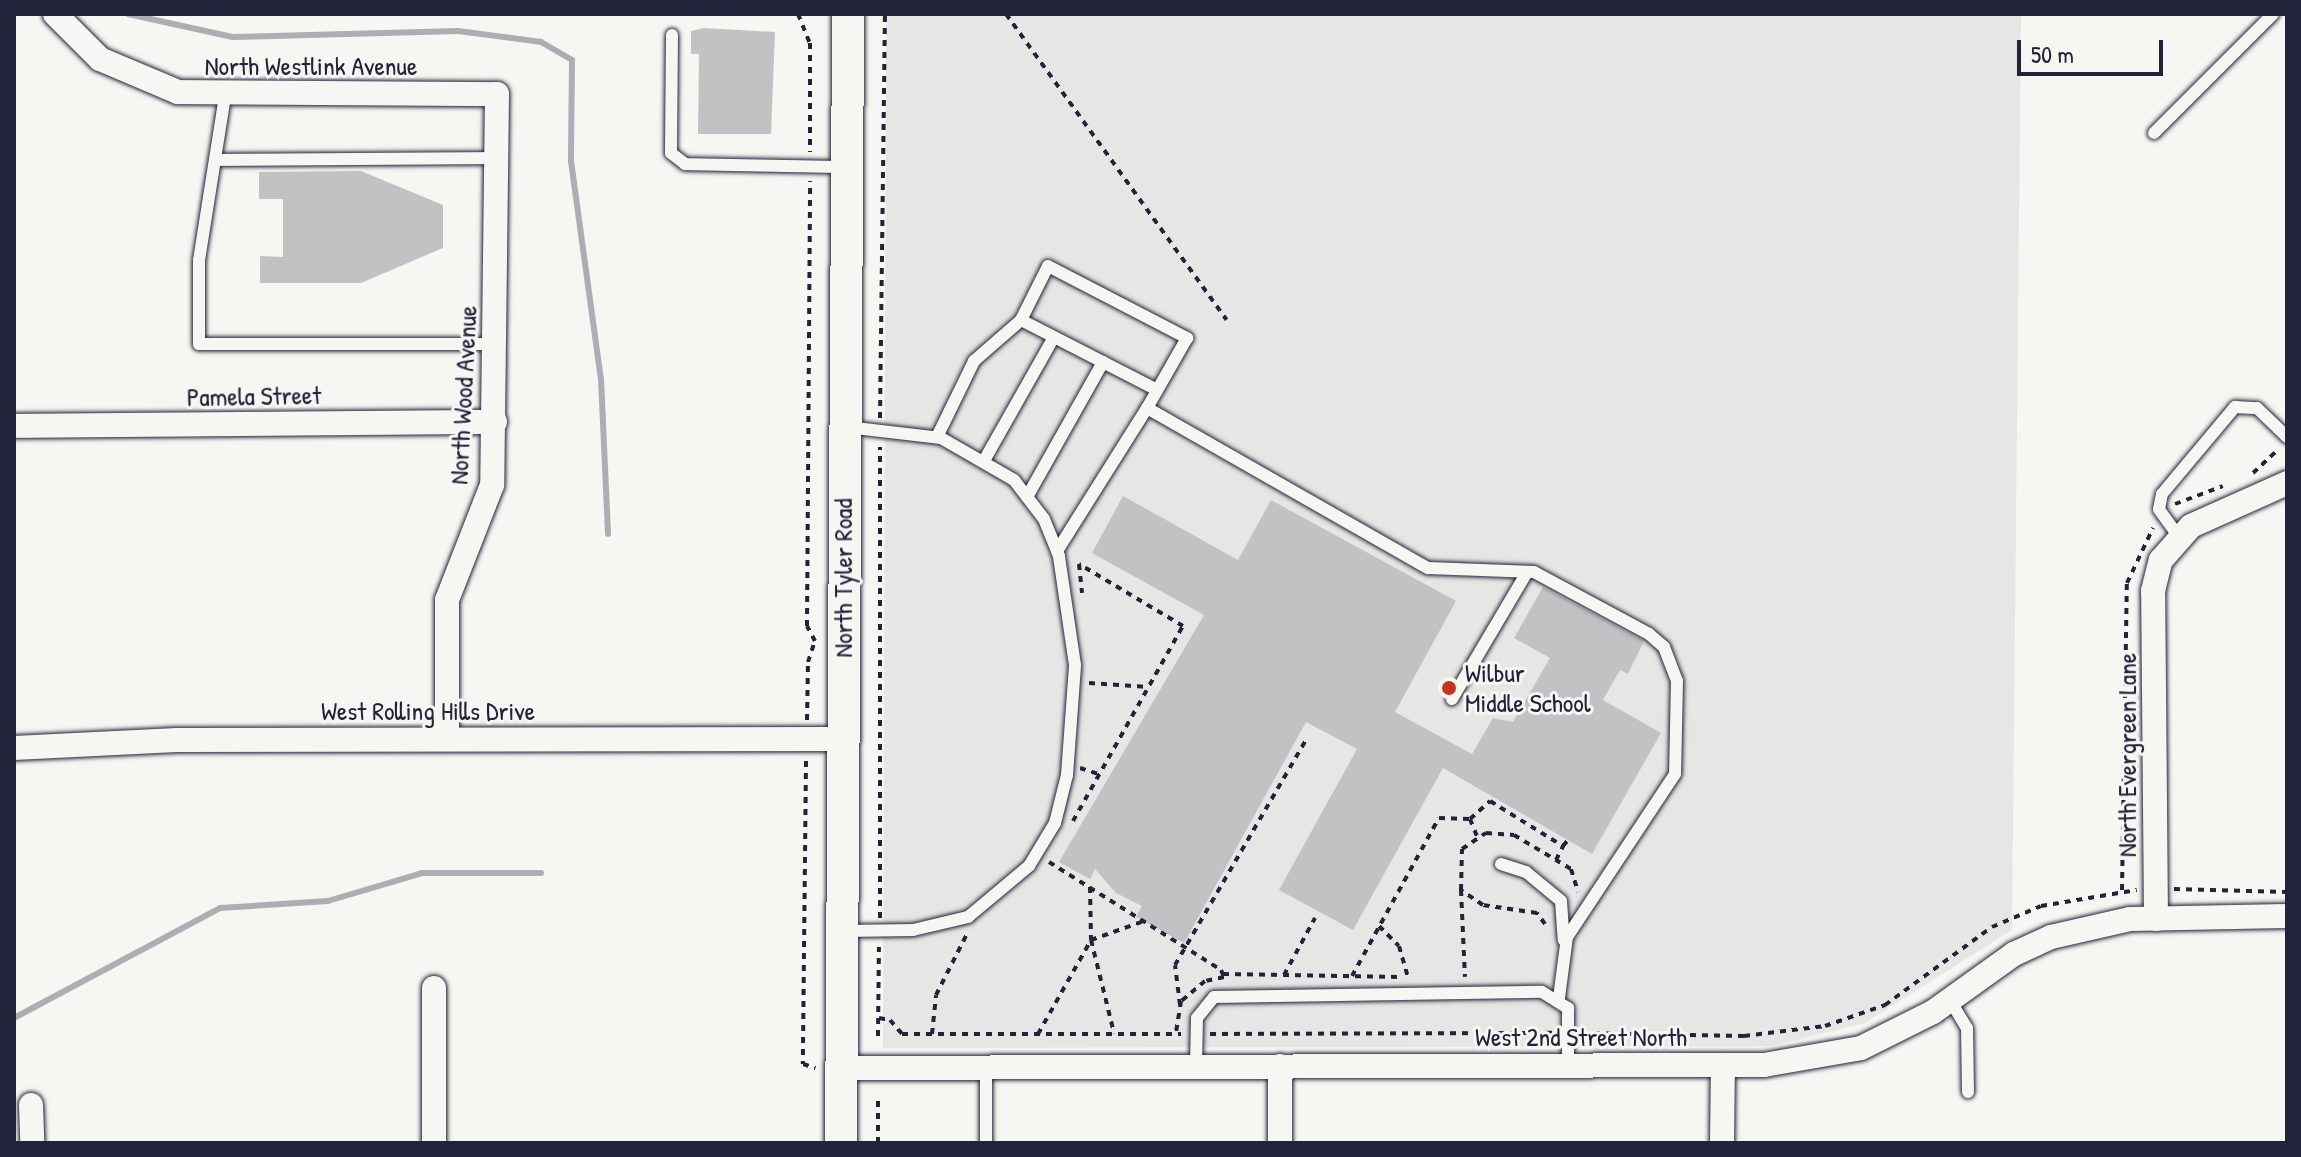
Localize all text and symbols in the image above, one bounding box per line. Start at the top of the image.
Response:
scale bar [2021,24,2167,74]
text: 50 m [2031,38,2074,70]
street label: North Westlink Avenue [205,50,417,82]
street label: North Wood Avenue [443,305,483,485]
street label: Pamela Street [187,379,321,413]
street label: North Tyler Road [827,498,859,658]
street label: North Evergreen Lane [2111,653,2143,857]
place label: Wilbur Middle School [1465,657,1591,718]
marker: Wilbur Middle School [1440,679,1458,697]
street label: West Rolling Hills Drive [321,695,535,727]
street label: West 2nd Street North [1475,1021,1687,1053]

